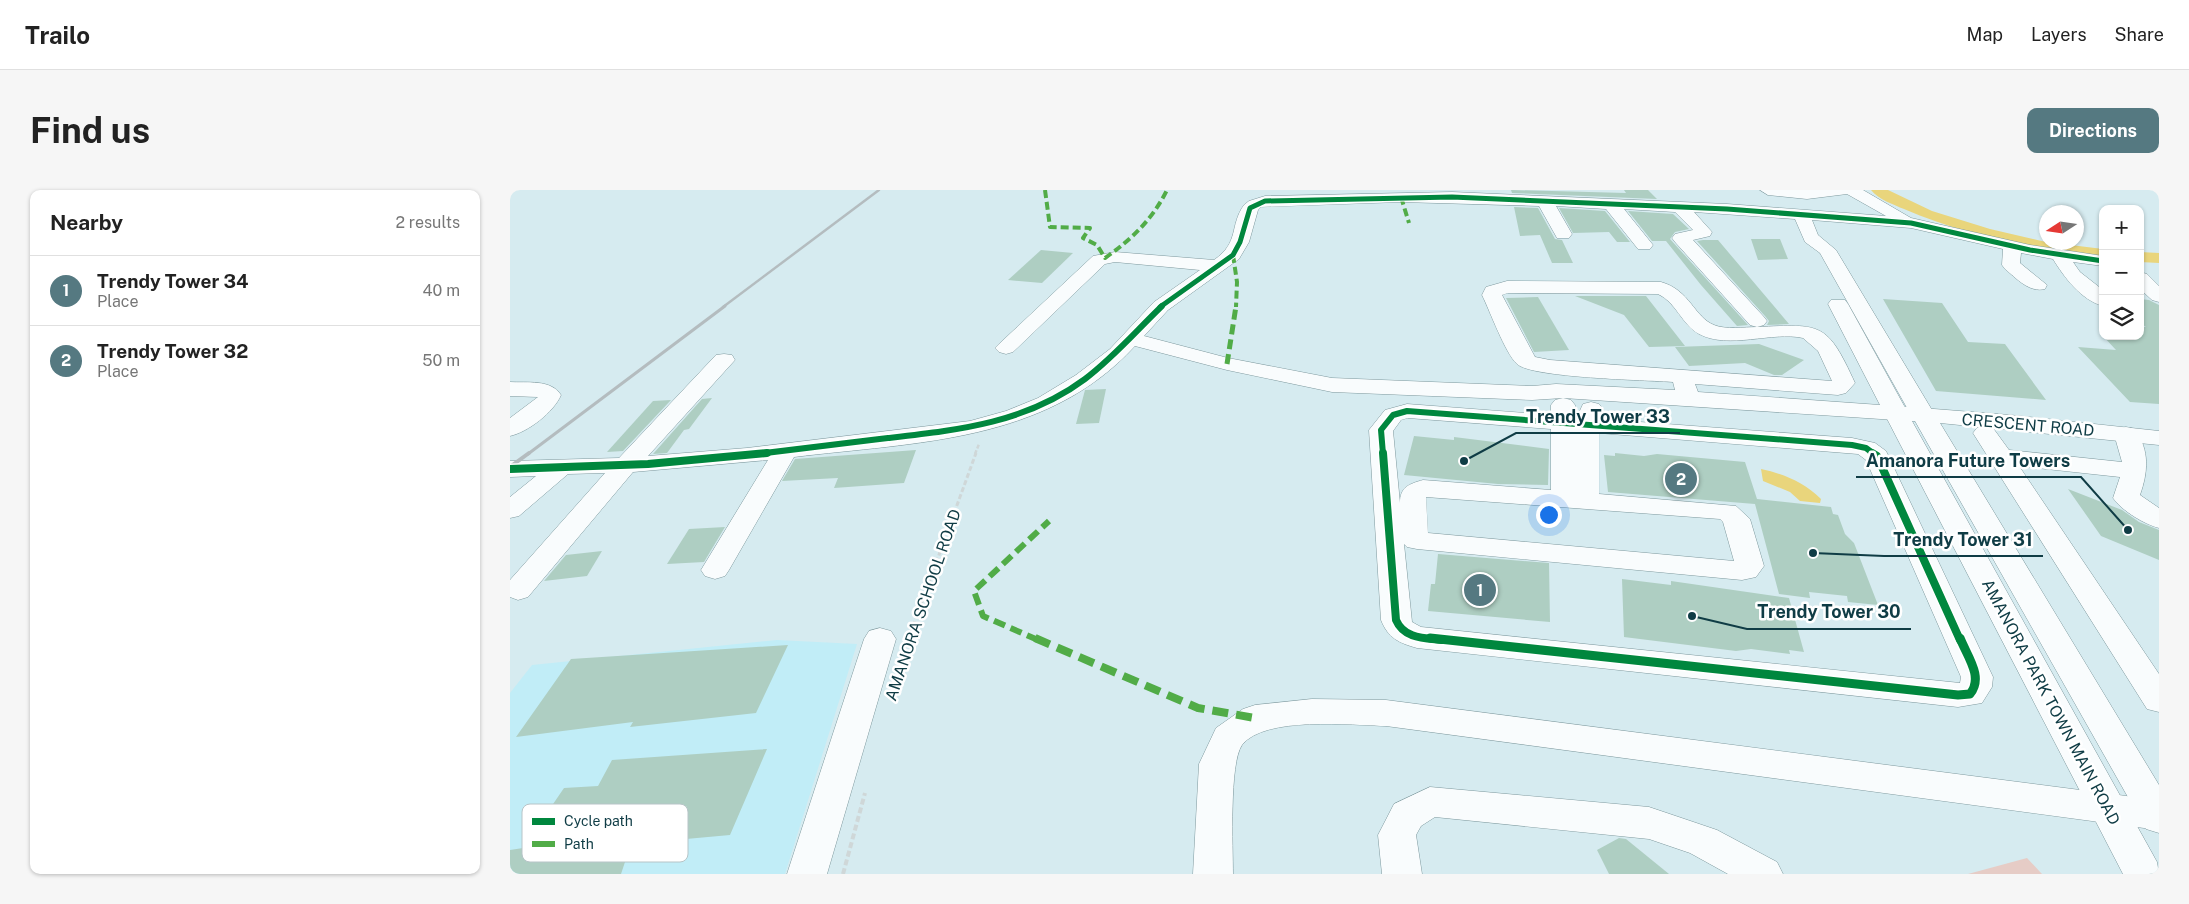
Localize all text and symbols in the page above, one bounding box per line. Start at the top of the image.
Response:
text: Trailo [25,21,90,49]
text: Map [1967,24,2003,45]
text: Layers [2031,24,2087,45]
text: Share [2115,24,2164,45]
button: Directions [2027,108,2159,153]
text: Find us [30,110,150,151]
north arrow [2039,205,2084,250]
map controls [2099,205,2144,340]
button: + [2099,205,2144,250]
text: Nearby [50,210,123,235]
text: 2 results [395,213,460,232]
button: − [2099,250,2144,295]
text: Trendy Tower 34 [97,270,249,292]
text: 1 [63,281,69,300]
text: 40 m [422,281,460,300]
text: Place [97,292,139,311]
button: layers [2099,295,2144,340]
text: Trendy Tower 32 [97,340,248,362]
text: 2 [61,351,71,370]
text: 50 m [422,351,460,370]
text: Place [97,362,139,381]
callout: Trendy Tower 33 [1516,400,1680,433]
text: Trendy Tower 33 [1526,406,1670,427]
street label: CRESCENT ROAD [1961,410,2095,440]
callout: Amanora Future Towers [1856,444,2081,477]
text: Amanora Future Towers [1866,450,2070,471]
pin: 2 [1665,460,1697,498]
your location [1536,502,1562,528]
street label: AMANORA SCHOOL ROAD [881,507,965,703]
callout: Trendy Tower 31 [1884,523,2043,556]
text: Trendy Tower 31 [1893,529,2033,550]
pin: 1 [1464,571,1496,609]
street label: AMANORA PARK TOWN MAIN ROAD [1978,576,2124,828]
callout: Trendy Tower 30 [1747,596,1911,629]
text: Trendy Tower 30 [1757,601,1901,622]
legend [522,804,688,862]
text: Cycle path [564,813,633,829]
text: Path [564,836,594,852]

